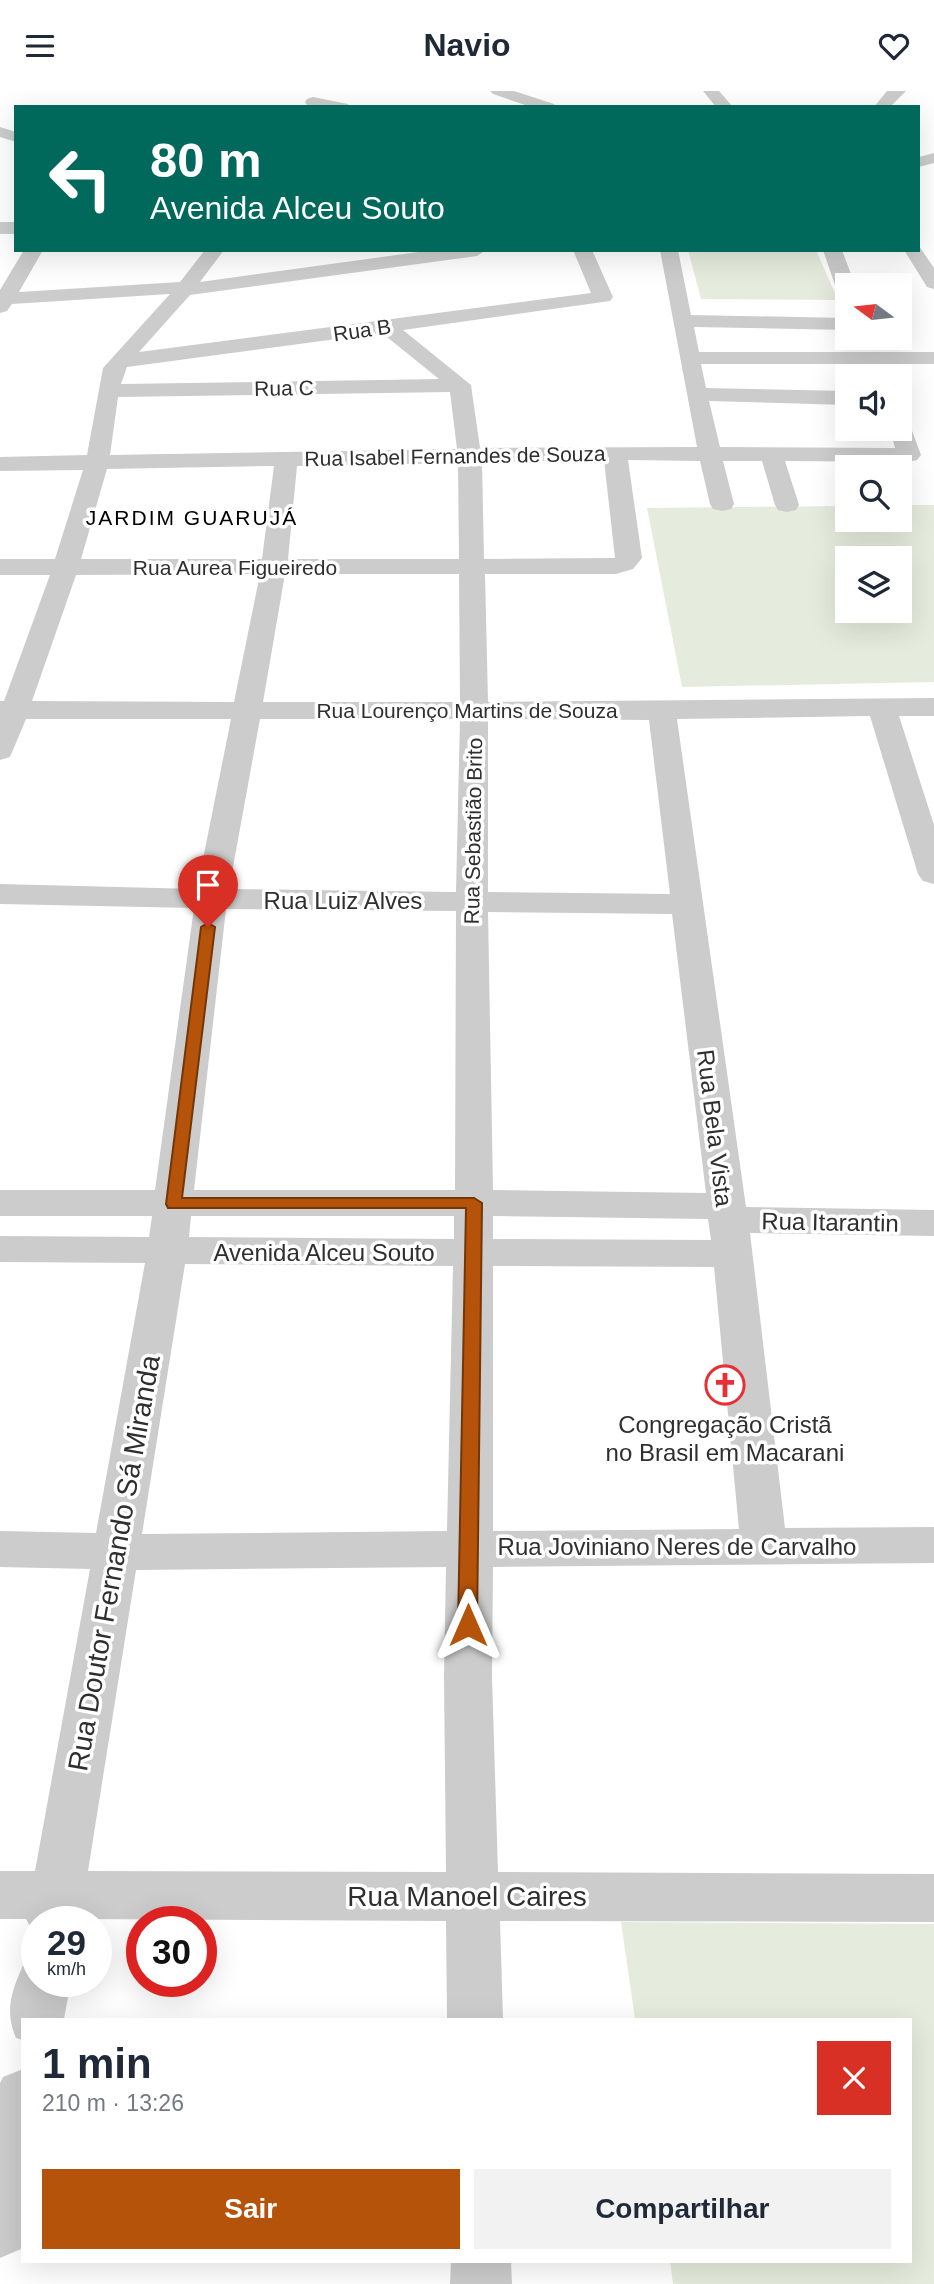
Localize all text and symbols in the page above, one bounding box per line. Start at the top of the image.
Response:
icon: menu [21,27,59,65]
text: Navio [423,27,511,63]
icon: heart [875,27,913,65]
icon: left [35,133,126,224]
text: 80 m [150,133,262,187]
text: Avenida Alceu Souto [150,190,445,226]
north arrow [835,273,912,350]
map controls [835,273,912,623]
street label: Rua B [331,315,393,345]
button: sound [835,364,912,441]
street label: Rua C [254,376,314,400]
street label: Rua Isabel Fernandes de Souza [304,442,606,470]
button: search [835,455,912,532]
district label: JARDIM GUARUJÁ [86,506,298,529]
button: layers [835,546,912,623]
street label: Rua Aurea Figueiredo [133,556,337,579]
street label: Rua Lourenço Martins de Souza [316,699,618,722]
street label: Rua Sebastião Brito [460,737,486,925]
pin [178,855,238,927]
icon: arrive [189,866,227,904]
street label: Rua Luiz Alves [264,887,422,914]
street label: Rua Bela Vista [692,1048,738,1209]
street label: Rua Itarantin [761,1207,899,1237]
street label: Avenida Alceu Souto [213,1239,435,1266]
street label: Rua Doutor Fernando Sá Miranda [62,1352,166,1773]
church icon: Congregação Cristã no Brasil em Macarani [704,1364,746,1406]
place label: Congregação Cristã no Brasil em Macarani [606,1411,844,1466]
street label: Rua Joviniano Neres de Carvalho [498,1533,856,1560]
position arrow [431,1588,505,1662]
street label: Rua Manoel Caires [347,1881,587,1912]
speed limit sign: 30 [126,1906,217,1997]
text: 29 [47,1923,86,1962]
text: km/h [47,1959,86,1979]
text: 1 min [42,2040,152,2087]
button: close [817,2041,891,2115]
text: 210 m · 13:26 [42,2090,184,2116]
button: Sair [42,2169,460,2249]
button: Compartilhar [474,2169,891,2249]

